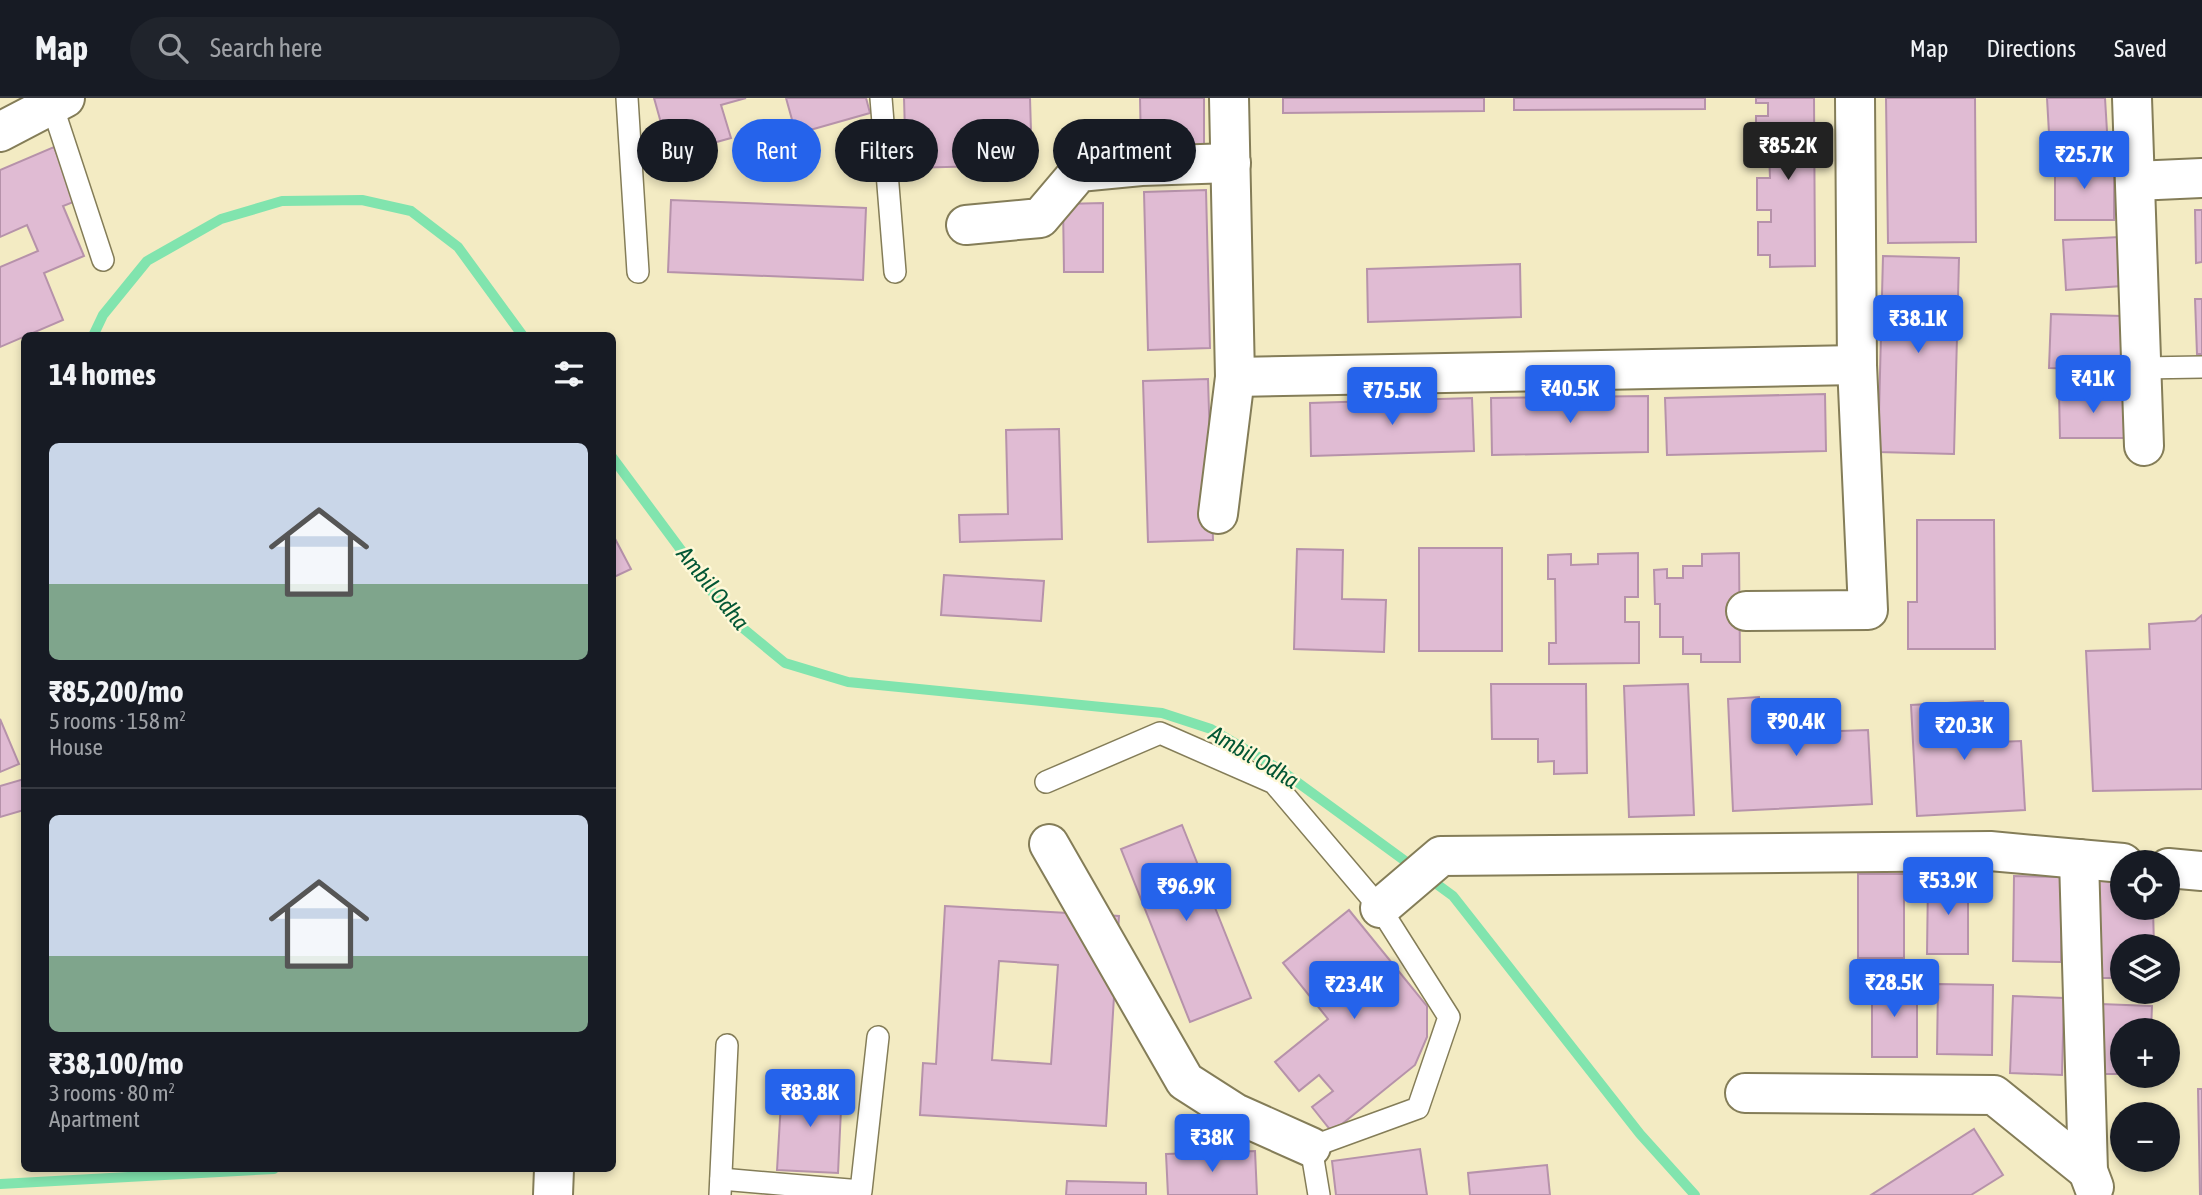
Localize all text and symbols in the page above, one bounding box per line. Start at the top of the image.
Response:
search box [130,17,620,80]
text: Map [35,29,88,67]
icon: search [154,29,192,67]
text: Search here [210,33,322,63]
text: Map [1910,35,1948,62]
text: Directions [1986,35,2076,62]
text: Saved [2114,35,2167,62]
chip: Buy [637,119,718,182]
chip: Rent [732,119,821,182]
chip: Filters [835,119,938,182]
chip: New [952,119,1039,182]
chip: Apartment [1053,119,1196,182]
pin: ₹85.2K [1731,122,1845,182]
text: ₹85.2K [1759,132,1817,158]
pin: ₹25.7K [2027,132,2141,191]
text: ₹25.7K [2055,141,2113,167]
pin: ₹38.1K [1861,296,1975,355]
text: ₹38.1K [1889,305,1947,331]
icon: filters [550,355,588,393]
pin: ₹41K [2052,356,2134,415]
text: 14 homes [49,357,156,391]
text: ₹41K [2072,365,2114,391]
pin: ₹40.5K [1513,366,1627,425]
pin: ₹75.5K [1335,368,1449,427]
text: ₹40.5K [1541,375,1599,401]
text: ₹75.5K [1363,377,1421,403]
icon: home [256,489,382,615]
water label: Ambil Odha [671,540,755,635]
text: ₹85,200/mo [49,674,184,708]
pin: ₹90.4K [1739,698,1853,758]
pin: ₹20.3K [1907,702,2021,762]
text: 5 rooms · 158 m² [49,708,186,734]
text: ₹90.4K [1767,708,1825,734]
text: ₹20.3K [1935,712,1993,738]
water label: Ambil Odha [1204,720,1304,794]
text: House [49,734,103,760]
map controls [2110,850,2180,1172]
button: locate [2110,850,2180,920]
pin: ₹53.9K [1891,858,2005,917]
icon: home [256,861,382,987]
pin: ₹96.9K [1129,864,1243,923]
text: ₹53.9K [1919,867,1977,893]
text: ₹96.9K [1157,873,1215,899]
button: layers [2110,934,2180,1004]
pin: ₹28.5K [1837,960,1951,1019]
pin: ₹23.4K [1297,962,1411,1021]
text: ₹28.5K [1865,969,1923,995]
text: ₹23.4K [1325,971,1383,997]
button: + [2110,1018,2180,1088]
text: ₹38,100/mo [49,1046,184,1080]
pin: ₹83.8K [753,1070,867,1129]
text: ₹83.8K [781,1079,839,1105]
text: 3 rooms · 80 m² [49,1080,175,1106]
button: − [2110,1102,2180,1172]
text: Apartment [49,1106,140,1132]
pin: ₹38K [1171,1114,1253,1174]
text: ₹38K [1191,1124,1233,1150]

